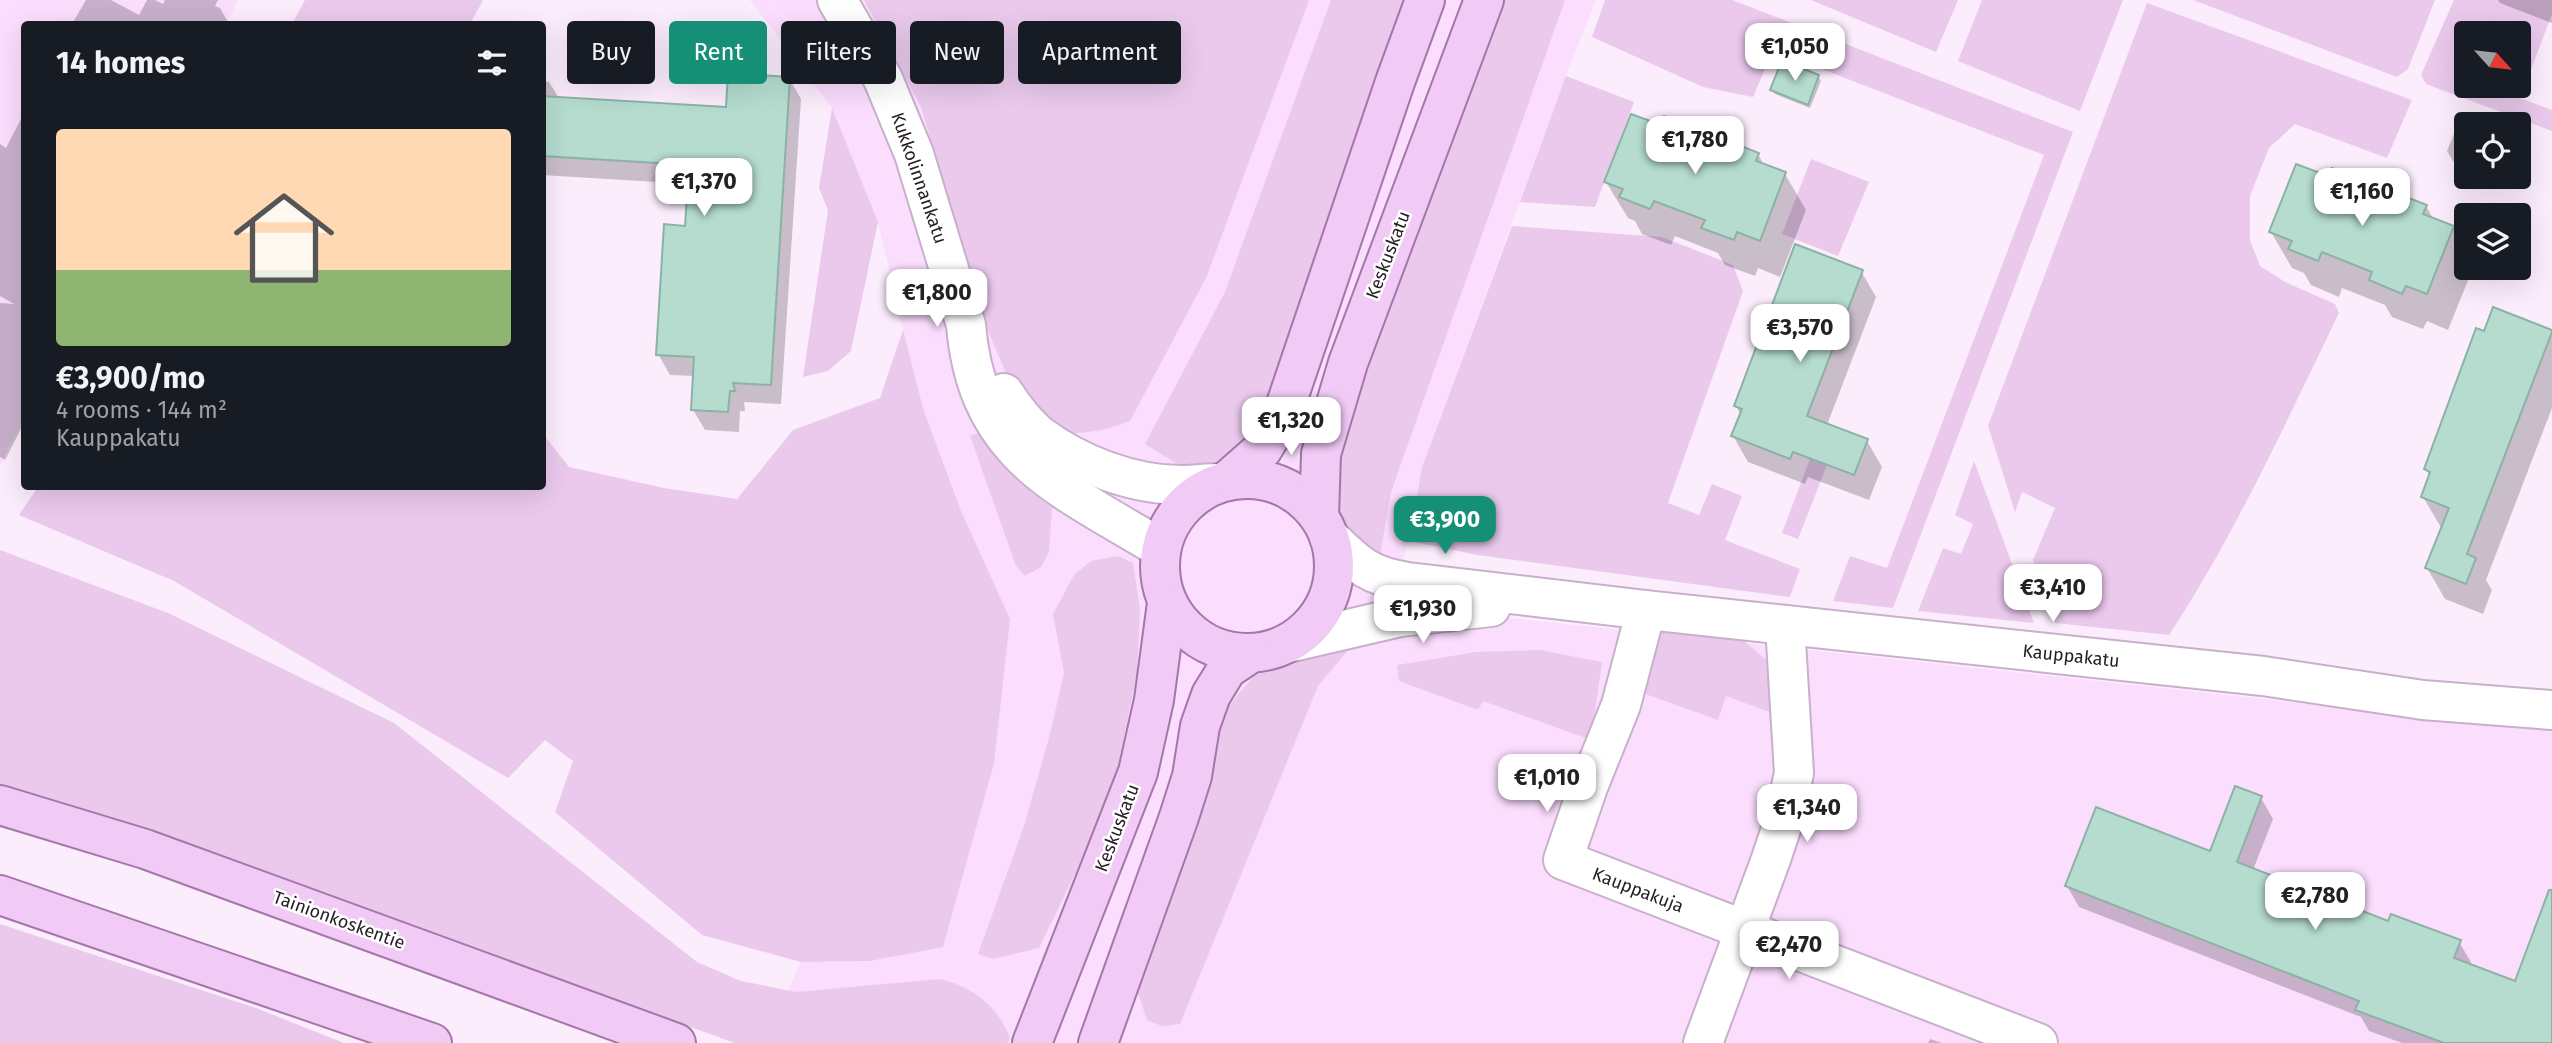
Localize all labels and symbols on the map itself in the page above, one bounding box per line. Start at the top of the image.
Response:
north arrow [2454,21,2530,98]
pin: €1,050 [1738,24,1852,83]
street label: Kukkolinnankatu [886,110,952,246]
pin: €1,780 [1638,116,1752,176]
pin: €1,370 [647,158,761,218]
pin: €1,160 [2305,168,2419,228]
street label: Keskuskatu [1361,208,1415,302]
pin: €1,800 [880,270,994,329]
pin: €3,570 [1743,304,1857,364]
pin: €1,320 [1234,398,1348,457]
pin: €3,900 [1388,496,1502,556]
pin: €3,410 [1996,564,2110,624]
pin: €1,930 [1366,586,1480,645]
street label: Kauppakatu [2021,640,2121,672]
pin: €1,010 [1490,754,1604,814]
street label: Keskuskatu [1090,781,1144,875]
pin: €1,340 [1750,784,1864,844]
street label: Kauppakuja [1589,863,1687,917]
pin: €2,780 [2258,872,2372,932]
street label: Tainionkoskentie [270,886,408,954]
pin: €2,470 [1732,922,1846,981]

